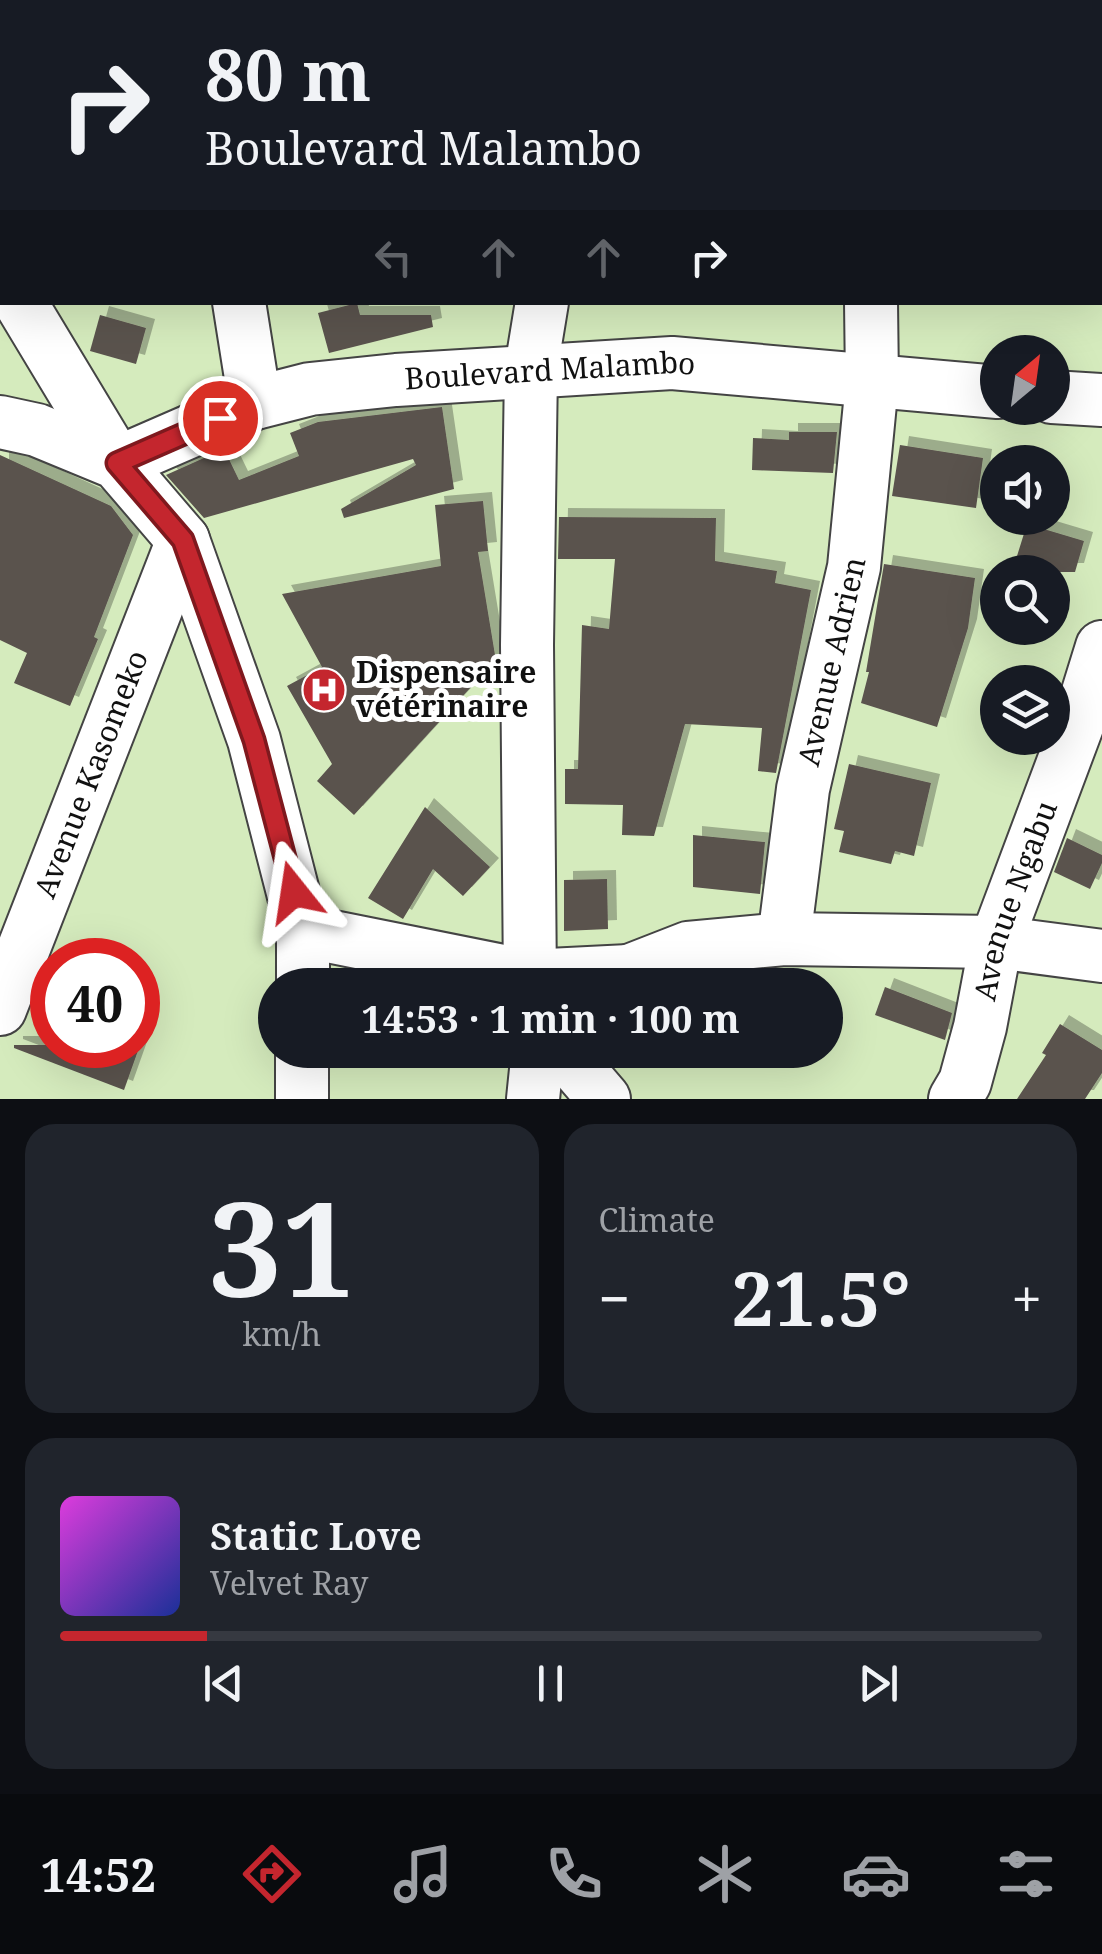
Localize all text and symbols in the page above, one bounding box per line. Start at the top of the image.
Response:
text: 80 m [205,26,371,122]
icon: right [40,40,170,170]
text: Boulevard Malambo [205,117,642,178]
icon: left [366,230,421,285]
icon: ahead [471,230,526,285]
icon: ahead [576,230,631,285]
icon: right [681,230,736,285]
north arrow [980,335,1070,425]
map controls [980,335,1070,755]
street label: Boulevard Malambo [403,341,697,398]
pin [178,376,263,461]
icon: arrive [193,391,248,446]
button: sound [980,445,1070,535]
street label: Avenue Adrien [787,553,875,770]
button: search [980,555,1070,645]
street label: Avenue Kasomeko [23,644,157,903]
place label: Dispensaire vétérinaire [356,651,536,726]
button: layers [980,665,1070,755]
hospital icon: Dispensaire vétérinaire [301,667,347,713]
street label: Avenue Ngabu [963,795,1066,1004]
position arrow [242,840,346,944]
speed limit sign: 40 [30,938,160,1068]
text: 14:53 · 1 min · 100 m [361,992,740,1044]
text: 31 [208,1158,355,1335]
text: Climate [599,1198,715,1241]
text: 21.5° [731,1246,910,1348]
text: − [599,1260,630,1335]
text: + [1011,1260,1042,1335]
text: km/h [243,1312,321,1355]
text: Static Love [210,1509,422,1561]
text: Velvet Ray [210,1561,368,1604]
icon: previous [196,1656,251,1711]
icon: pause [523,1656,578,1711]
icon: next [851,1656,906,1711]
icon: directions [237,1839,307,1909]
icon: music [388,1839,458,1909]
icon: phone [539,1839,609,1909]
icon: climate [690,1839,760,1909]
icon: car [841,1839,911,1909]
icon: filters [991,1839,1061,1909]
text: 14:52 [40,1844,156,1905]

